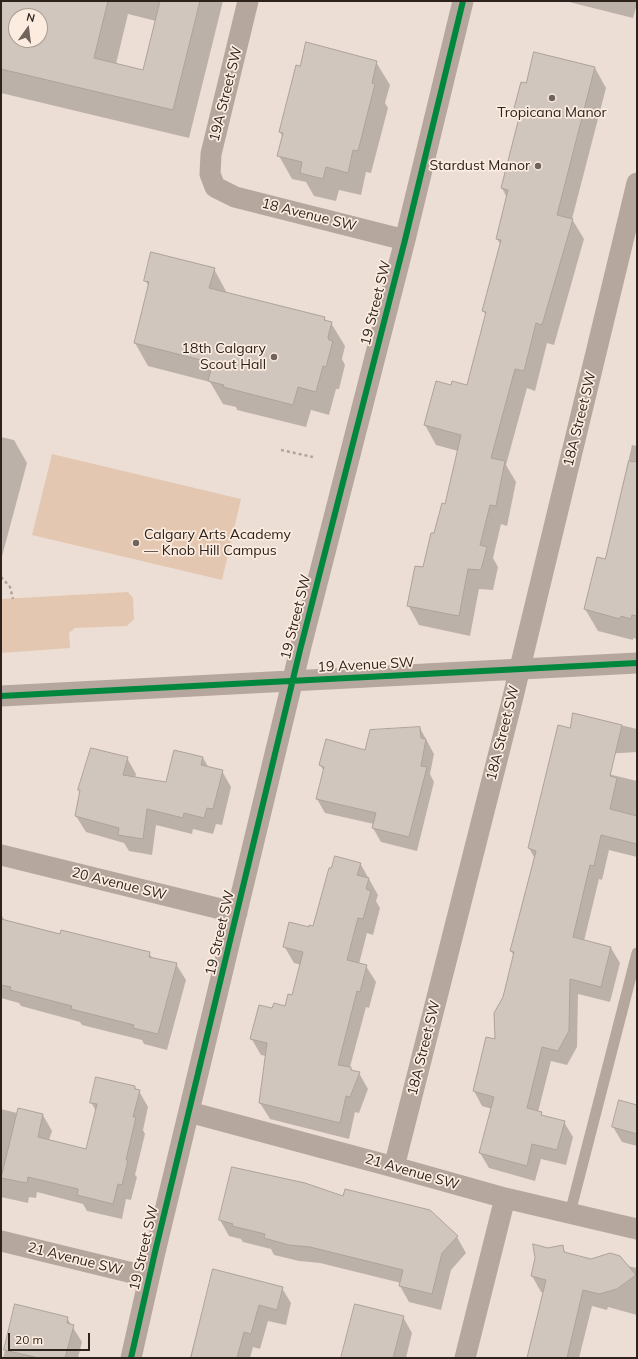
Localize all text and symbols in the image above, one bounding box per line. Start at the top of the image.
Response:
north arrow [8,8,48,48]
text: N [25,10,36,25]
street label: 19A Street SW [206,45,246,143]
marker: Tropicana Manor [547,93,557,103]
place label: Tropicana Manor [497,105,607,121]
place label: Stardust Manor [429,158,530,174]
marker: Stardust Manor [533,161,543,171]
street label: 18 Avenue SW [260,195,358,235]
street label: 19 Street SW [357,259,395,347]
place label: 18th Calgary Scout Hall [182,341,266,374]
marker: 18th Calgary Scout Hall [269,352,279,362]
street label: 18A Street SW [560,370,600,468]
place label: Calgary Arts Academy — Knob Hill Campus [144,527,291,560]
marker: Calgary Arts Academy — Knob Hill Campus [131,538,141,548]
street label: 19 Street SW [277,573,315,661]
street label: 19 Avenue SW [317,654,415,676]
street label: 18A Street SW [483,684,523,782]
street label: 20 Avenue SW [70,864,168,904]
street label: 19 Street SW [202,889,238,977]
street label: 18A Street SW [404,999,444,1097]
street label: 21 Avenue SW [363,1151,461,1193]
street label: 19 Street SW [126,1204,162,1292]
street label: 21 Avenue SW [26,1239,124,1279]
scale bar [10,1325,92,1351]
text: 20 m [15,1332,43,1347]

